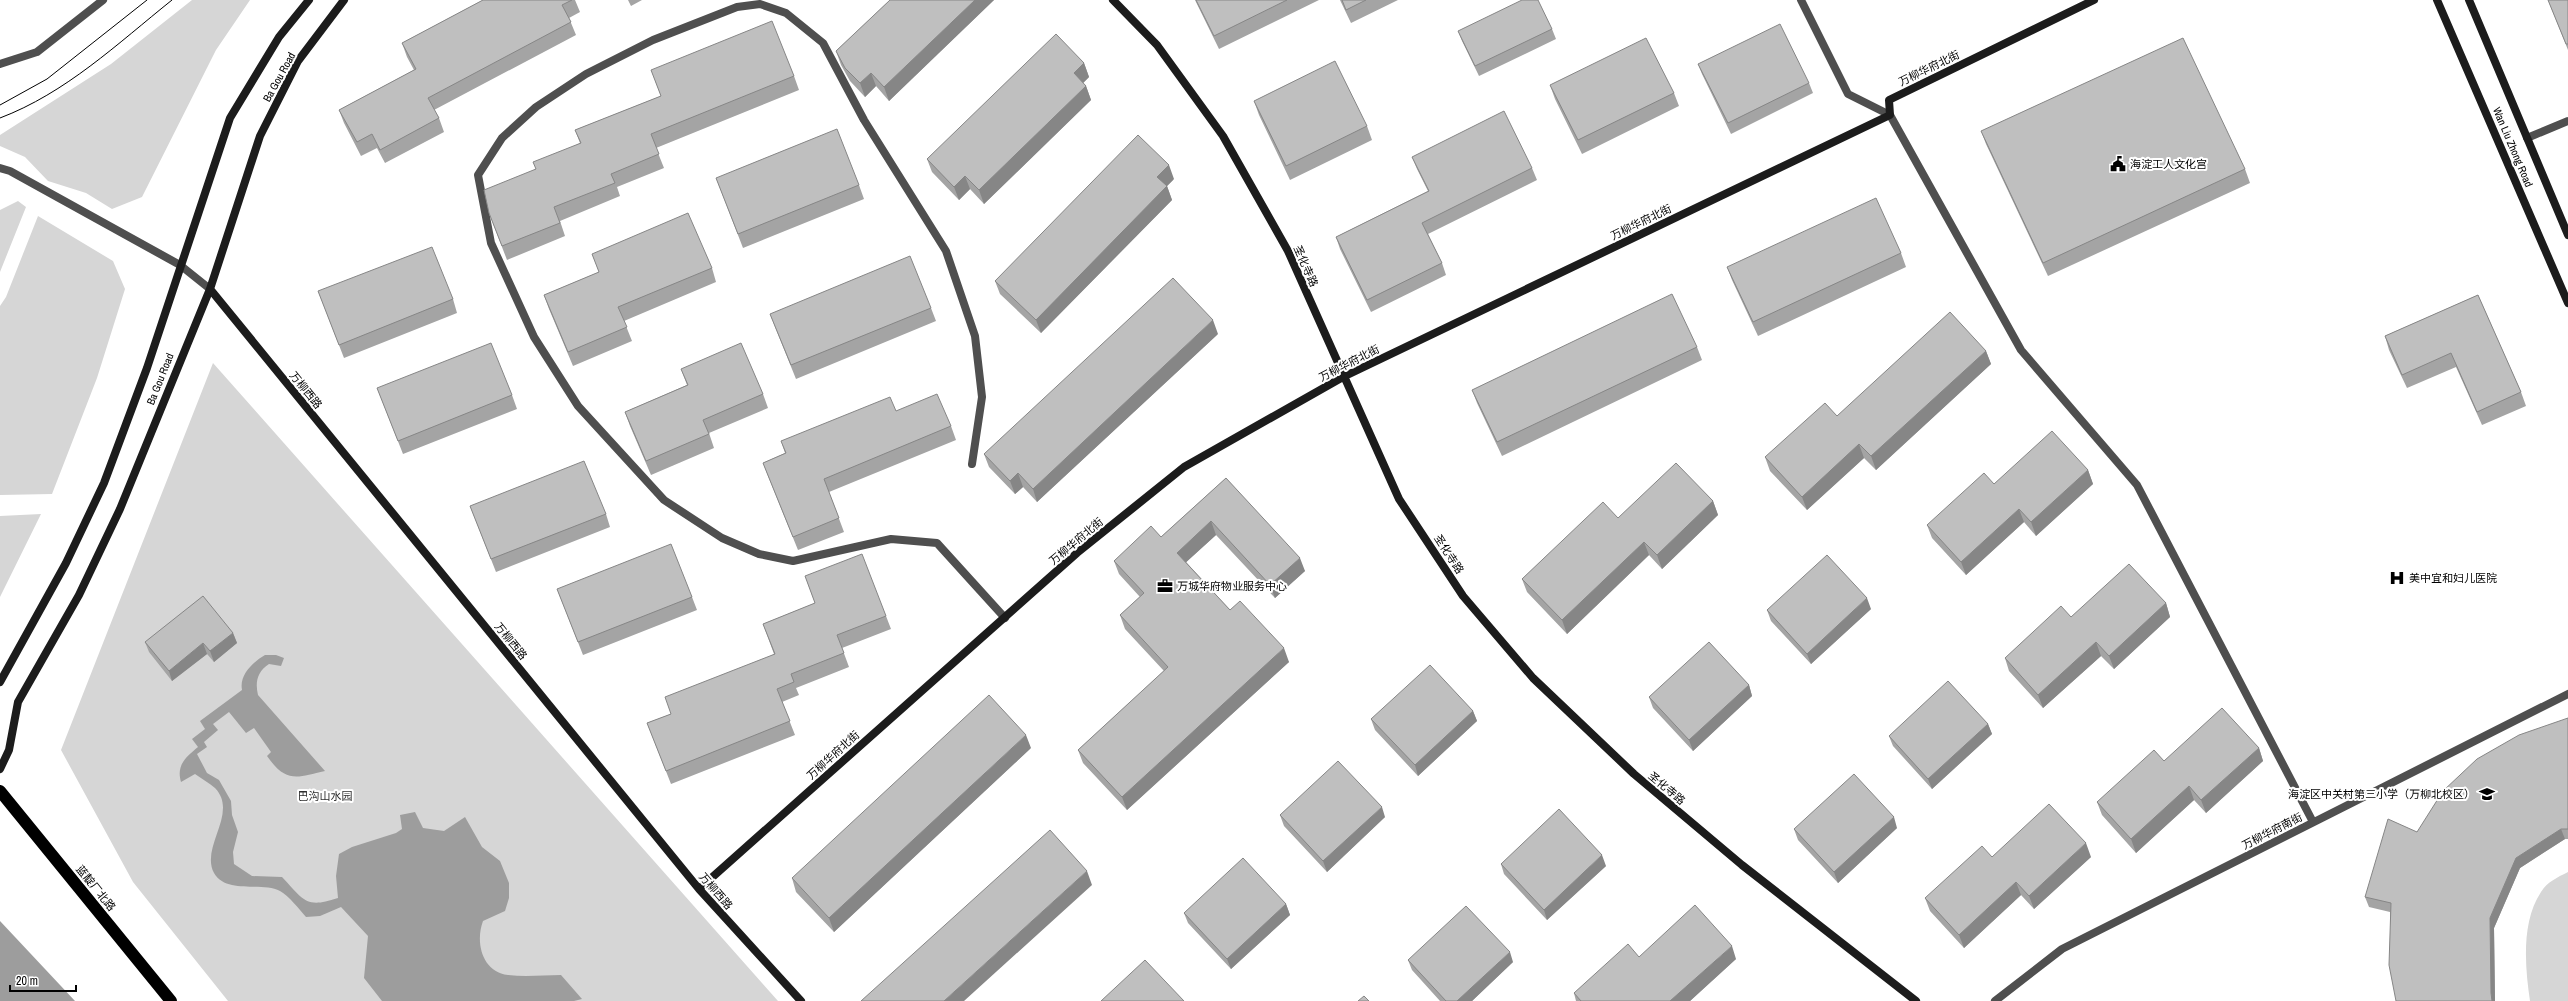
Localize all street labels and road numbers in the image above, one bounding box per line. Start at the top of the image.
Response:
street label: 万柳华府北街 [1896,47,1962,89]
street label: Ba Gou Road [260,50,298,104]
street label: Wan Liu Zhong Road [2490,105,2536,189]
street label: 万柳华府北街 [1608,201,1674,243]
street label: 圣化寺路 [1291,243,1321,289]
street label: 万柳华府北街 [1316,342,1382,384]
street label: Ba Gou Road [143,351,177,407]
street label: 万柳西路 [287,368,325,412]
street label: 万柳华府北街 [1046,514,1106,568]
street label: 圣化寺路 [1431,532,1467,576]
street label: 万柳西路 [492,619,530,663]
street label: 万柳华府北街 [804,728,862,782]
street label: 圣化寺路 [1646,768,1688,808]
street label: 万柳华府南街 [2239,810,2305,852]
street label: 蓝靛厂北路 [73,862,119,914]
street label: 万柳西路 [696,870,736,912]

